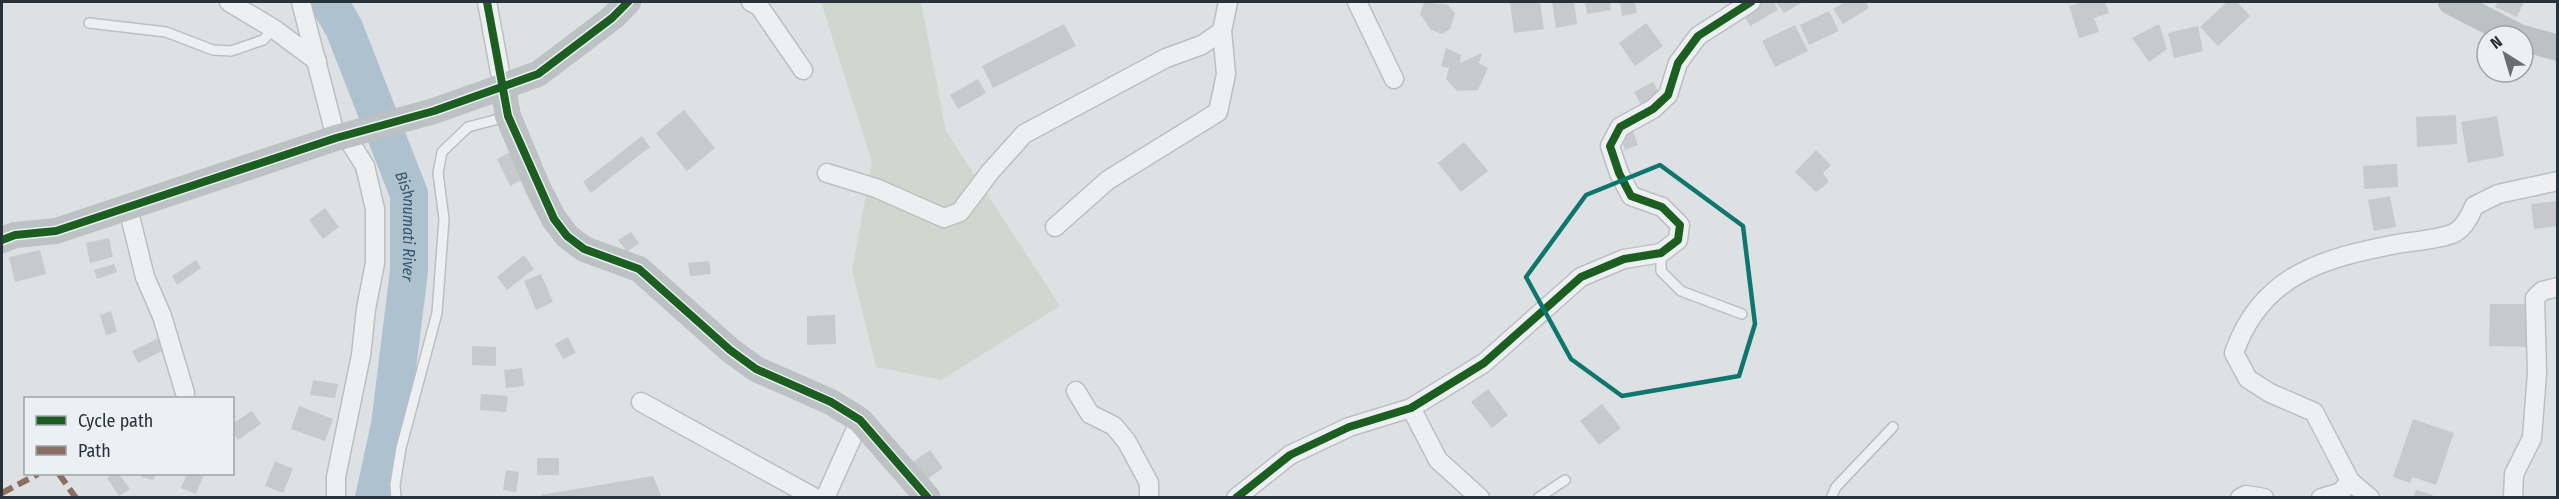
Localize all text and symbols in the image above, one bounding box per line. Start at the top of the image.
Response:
north arrow [2475,24,2535,84]
text: N [2487,32,2506,53]
water label: Bishnumati River [391,168,419,283]
legend [24,397,234,475]
text: Cycle path [78,410,153,432]
text: Path [78,440,111,462]

